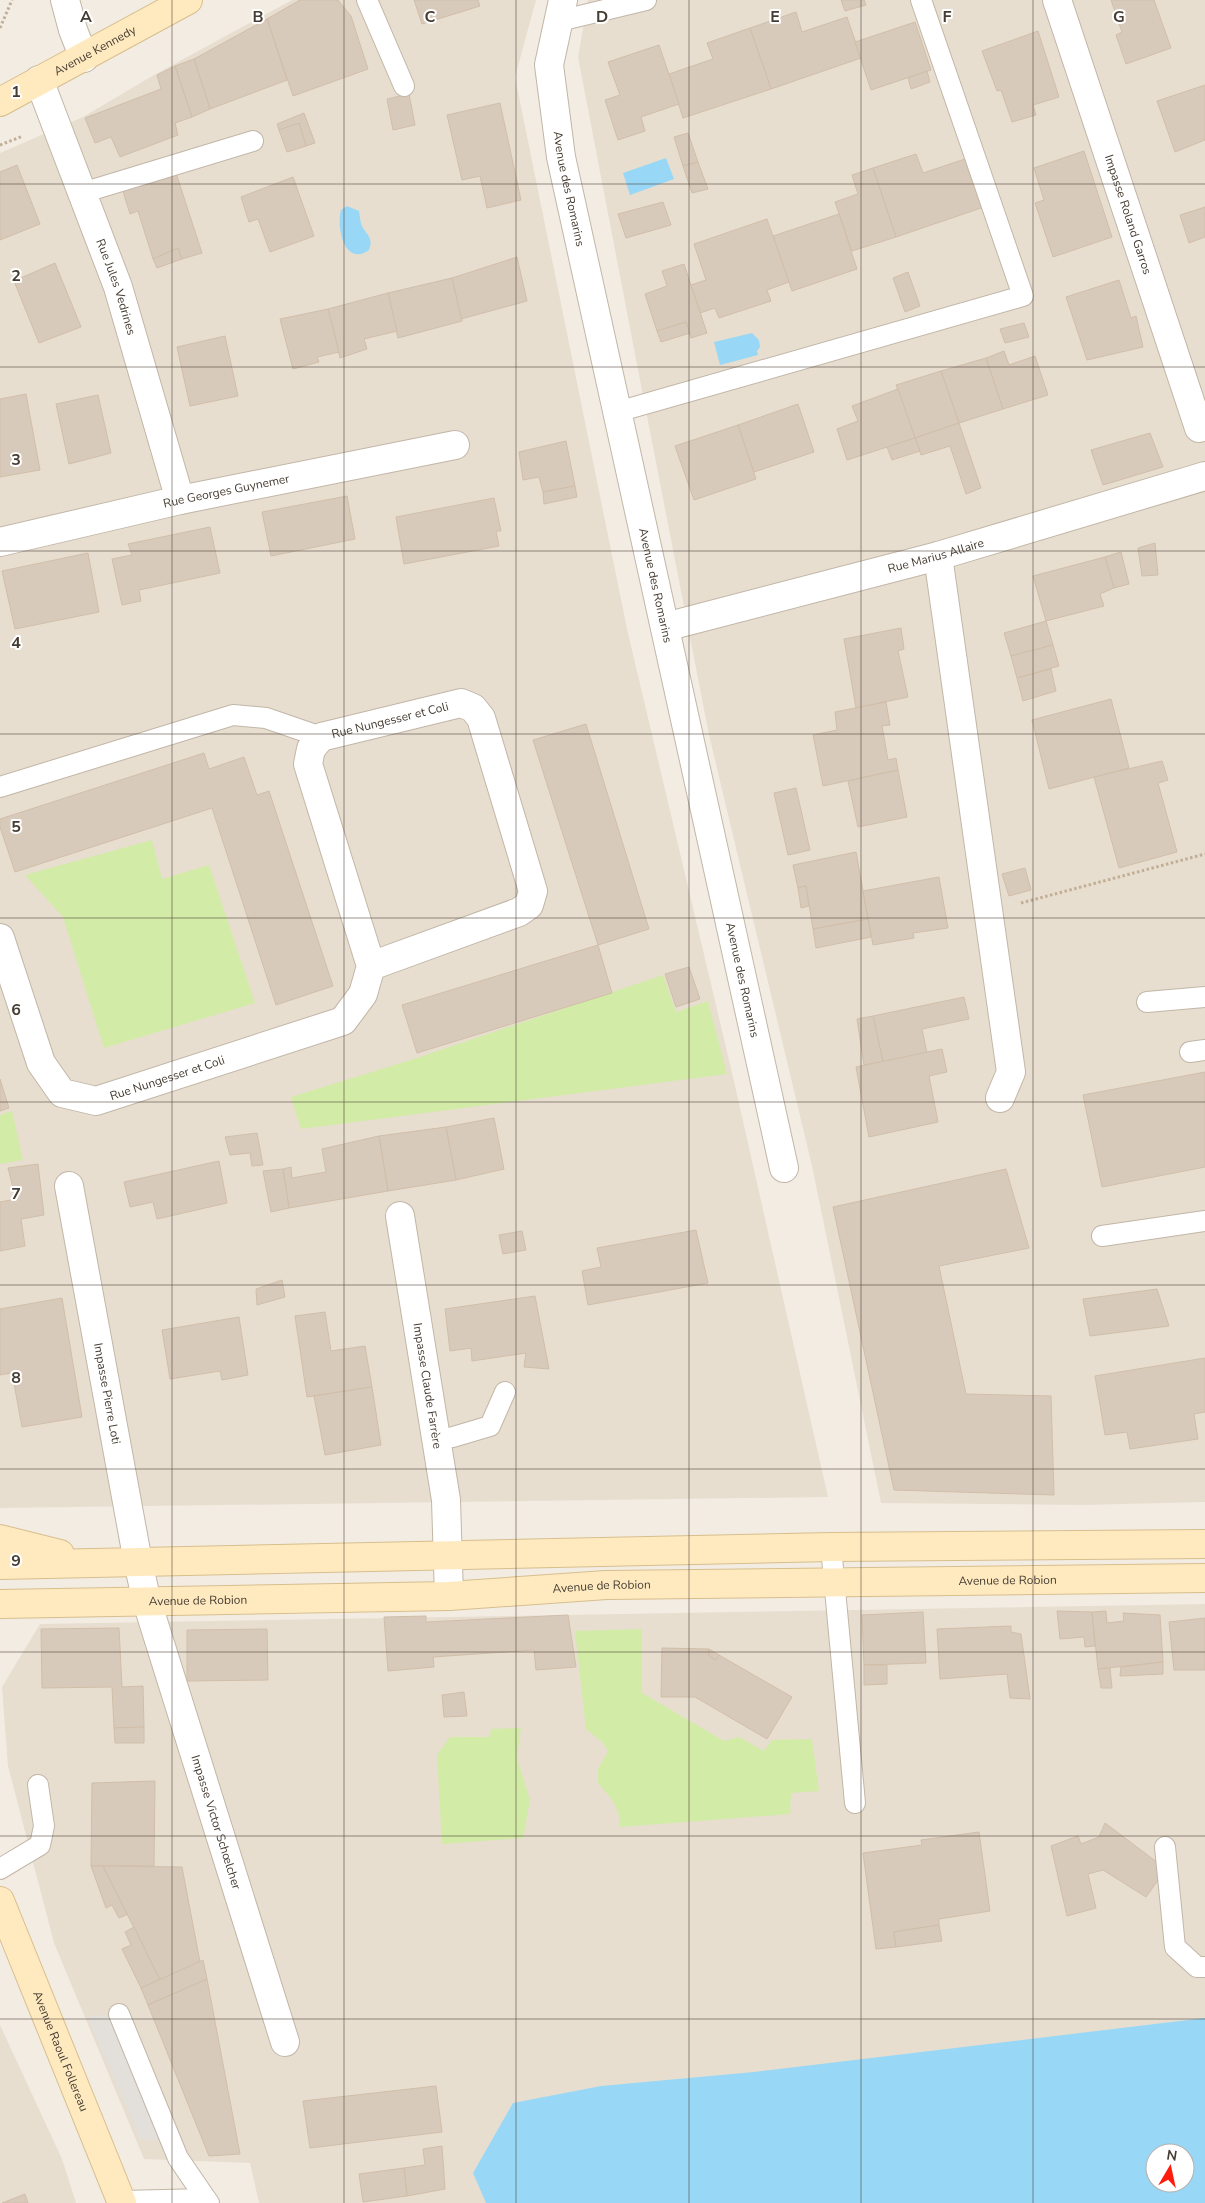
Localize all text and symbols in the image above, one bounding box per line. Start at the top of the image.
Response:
text: A [80,6,92,28]
text: B [252,6,264,28]
text: C [425,6,436,28]
text: D [596,6,608,28]
text: E [770,6,780,28]
text: F [943,6,952,28]
text: G [1113,6,1125,28]
street label: Avenue Kennedy [51,21,139,79]
text: 1 [11,81,21,103]
street label: Avenue des Romarins [550,130,589,248]
street label: Impasse Roland Garros [1101,153,1156,277]
street label: Rue Jules Vedrines [92,237,140,337]
text: 2 [11,265,21,287]
text: 3 [11,449,21,471]
street label: Rue Georges Guynemer [162,470,291,512]
street label: Avenue des Romarins [635,526,676,645]
street label: Rue Marius Allaire [886,535,986,577]
text: 4 [11,632,21,654]
street label: Rue Nungesser et Coli [330,698,450,742]
text: 5 [11,816,21,838]
street label: Avenue des Romarins [722,921,763,1039]
text: 6 [11,999,21,1021]
street label: Rue Nungesser et Coli [108,1052,227,1104]
text: 7 [11,1183,21,1205]
street label: Impasse Claude Farrère [409,1322,446,1450]
street label: Impasse Pierre Loti [90,1342,124,1445]
text: 8 [11,1367,21,1389]
text: 9 [11,1550,21,1572]
street label: Avenue de Robion [958,1572,1057,1589]
street label: Avenue de Robion [552,1576,651,1597]
street label: Avenue de Robion [149,1592,247,1609]
street label: Impasse Victor Schœlcher [187,1753,245,1892]
street label: Avenue Raoul Follereau [29,1989,92,2114]
north arrow [1145,2143,1195,2193]
text: N [1165,2145,1179,2166]

